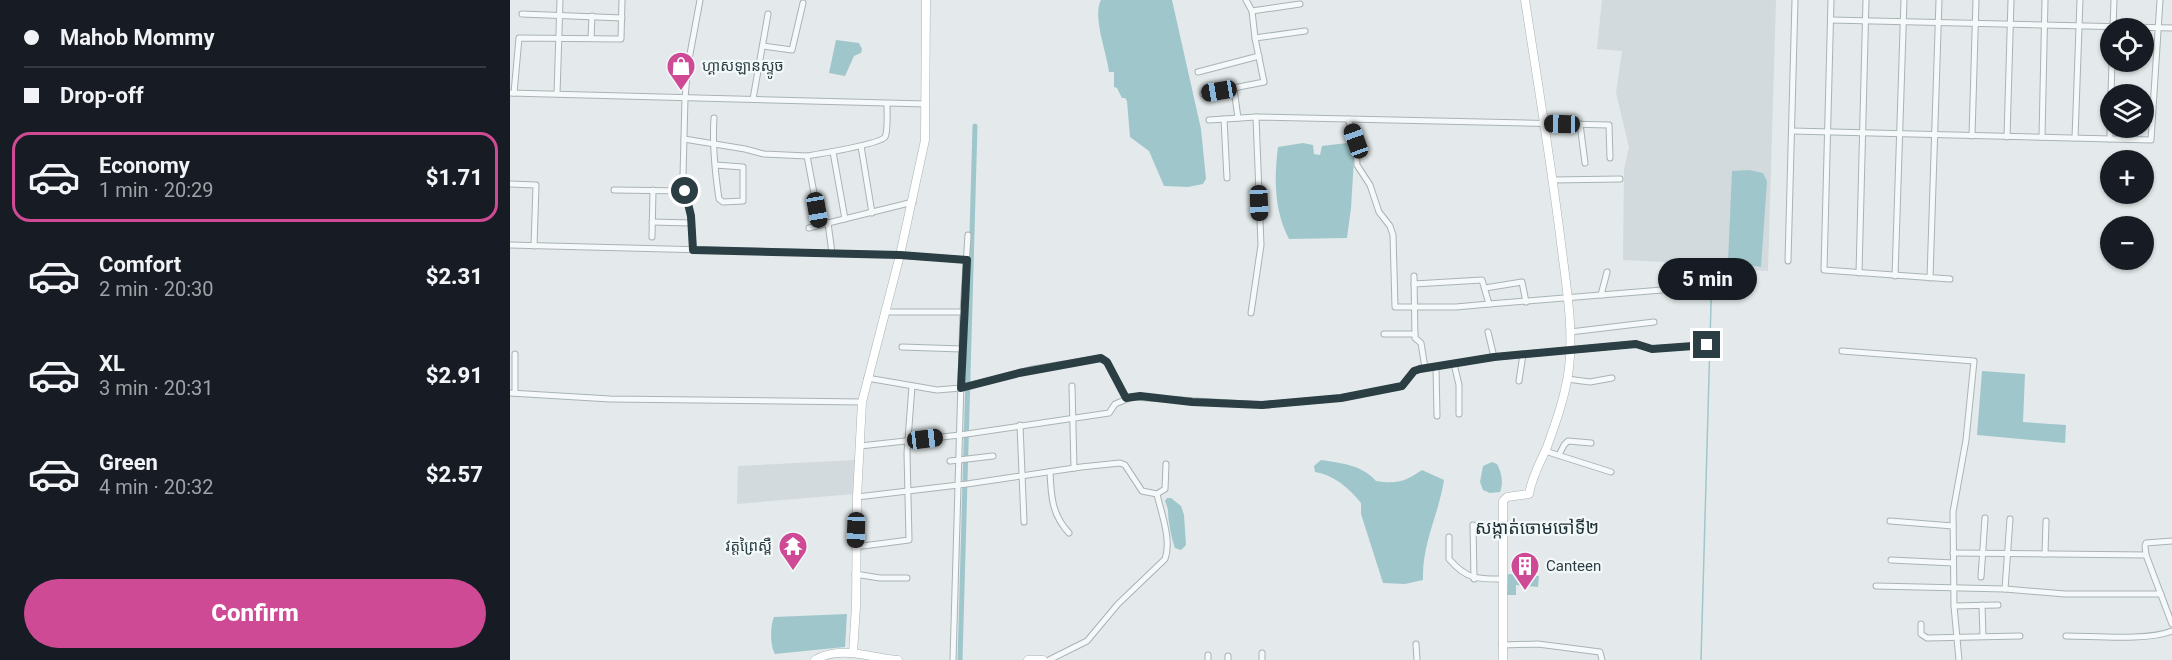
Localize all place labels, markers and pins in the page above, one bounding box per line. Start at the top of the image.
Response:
shop icon: ហ្គាសឡានស្ទូច [665,50,697,92]
place label: ហ្គាសឡានស្ទូច [702,57,784,79]
temple icon: វត្តព្រៃស្ពឺ [777,530,809,572]
place label: វត្តព្រៃស្ពឺ [726,537,772,555]
building icon: Canteen [1509,550,1541,592]
place label: Canteen [1546,557,1601,575]

